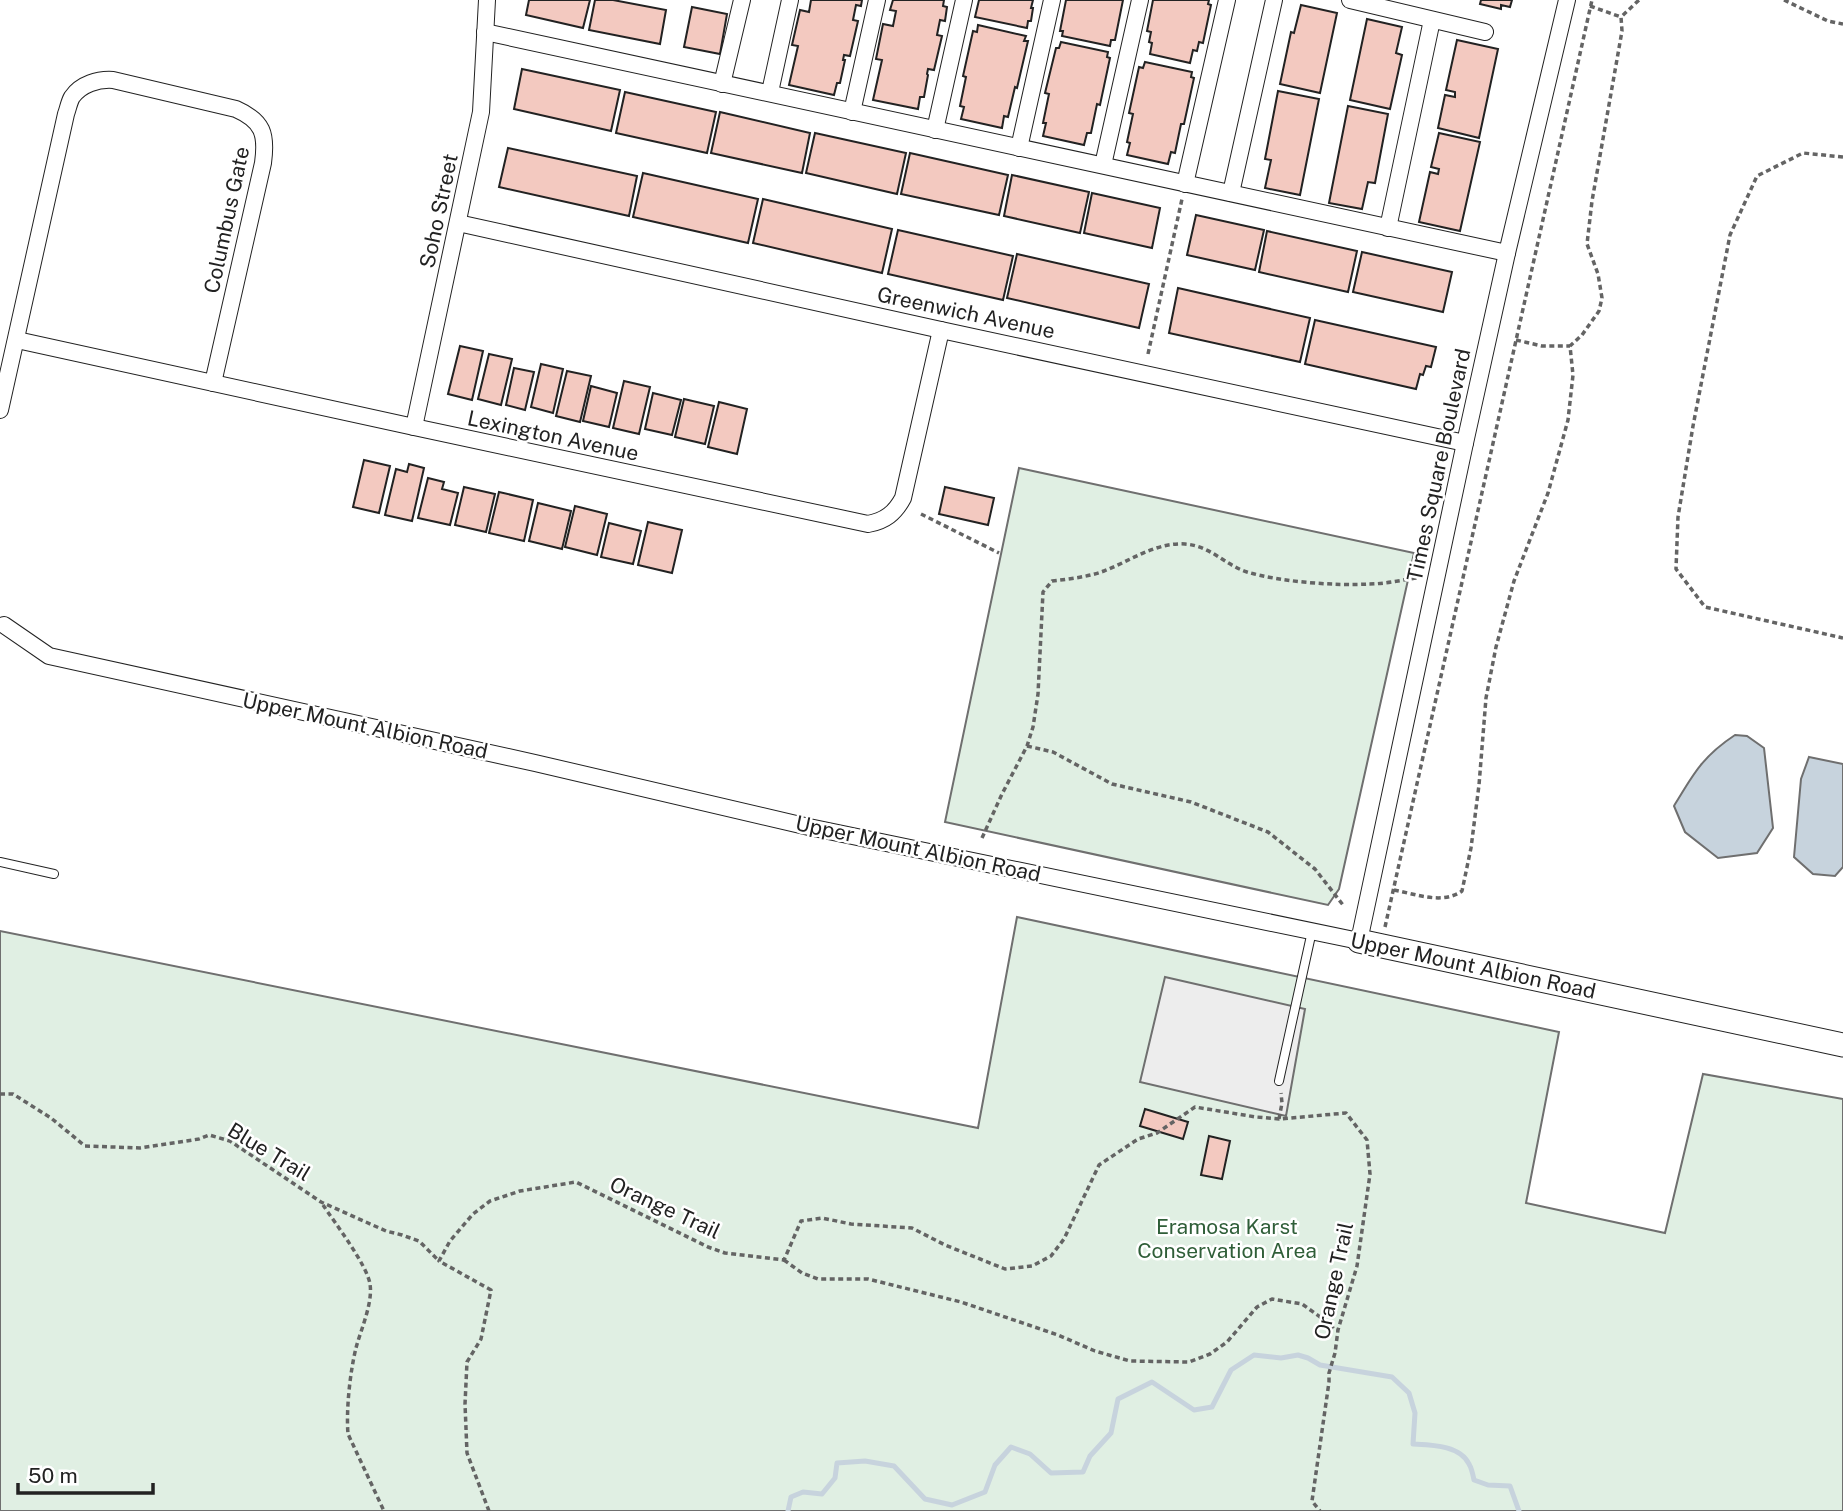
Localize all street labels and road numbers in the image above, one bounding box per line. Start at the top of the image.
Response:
street label: Columbus Gate [199,144,254,296]
street label: Soho Street [414,151,463,270]
street label: Greenwich Avenue [875,281,1057,344]
street label: Times Square Boulevard [1402,346,1475,583]
street label: Lexington Avenue [465,405,641,466]
street label: Upper Mount Albion Road [240,687,490,764]
street label: Upper Mount Albion Road [793,810,1043,887]
street label: Upper Mount Albion Road [1348,927,1598,1004]
street label: Blue Trail [223,1117,315,1186]
street label: Orange Trail [606,1171,725,1244]
street label: Orange Trail [1309,1220,1358,1342]

